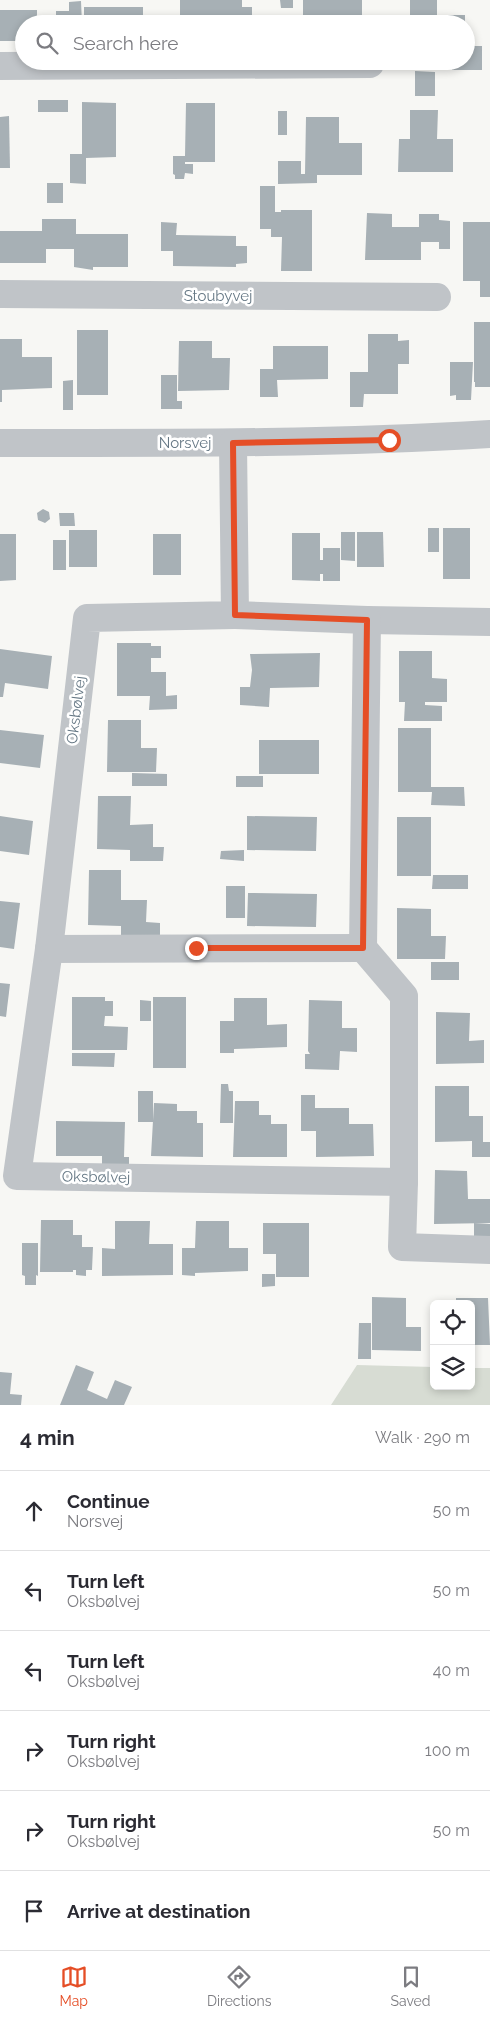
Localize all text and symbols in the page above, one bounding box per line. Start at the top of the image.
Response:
search box [15,15,475,70]
icon: search [33,29,61,57]
text: Search here [73,32,179,54]
street label: Stoubyvej [184,287,252,305]
route start [378,429,401,452]
street label: Norsvej [159,434,211,452]
street label: Oksbølvej [63,675,89,745]
route end [185,937,208,960]
street label: Oksbølvej [62,1167,130,1187]
map controls [430,1300,475,1390]
button: locate [430,1300,475,1345]
button: layers [430,1345,475,1390]
text: 4 min [20,1425,75,1450]
text: Walk · 290 m [375,1428,470,1447]
text: Continue [67,1490,150,1512]
icon: ahead [20,1497,48,1525]
text: 50 m [433,1501,470,1520]
text: Norsvej [67,1512,123,1531]
text: Turn left [67,1570,144,1592]
icon: left [20,1577,48,1605]
text: 50 m [433,1581,470,1600]
text: Oksbølvej [67,1592,140,1611]
text: Turn left [67,1650,144,1672]
icon: left [20,1657,48,1685]
text: 40 m [433,1661,470,1680]
text: Oksbølvej [67,1672,140,1691]
text: Turn right [67,1730,156,1752]
icon: right [20,1737,48,1765]
text: 100 m [425,1741,470,1760]
text: Oksbølvej [67,1752,140,1771]
text: Turn right [67,1810,156,1832]
icon: right [20,1817,48,1845]
text: 50 m [433,1821,470,1840]
text: Oksbølvej [67,1832,140,1851]
icon: arrive [20,1897,48,1925]
text: Arrive at destination [67,1900,251,1922]
tab: Map [59,1963,88,2009]
tab: Directions [207,1963,272,2009]
tab: Saved [390,1963,431,2009]

